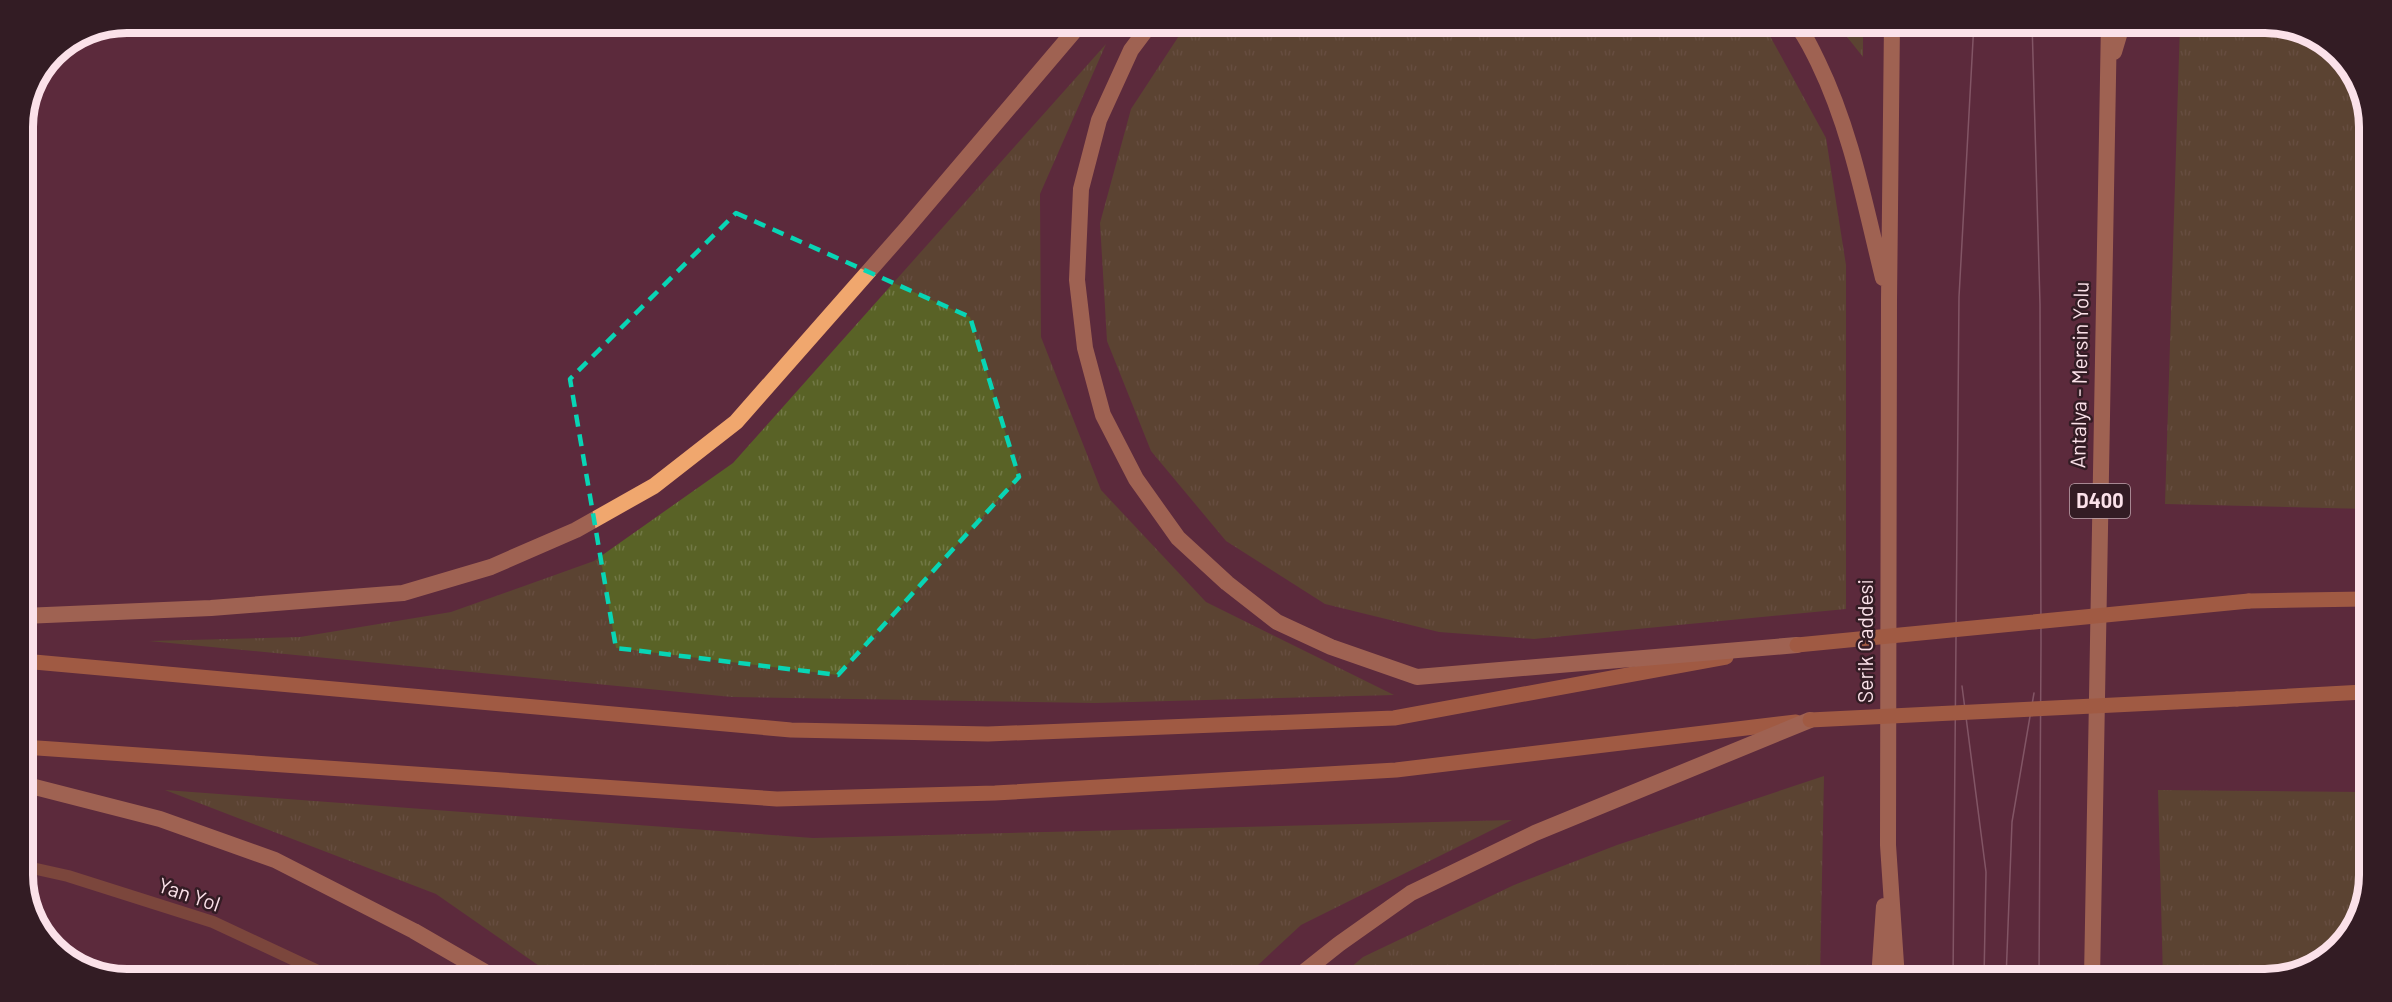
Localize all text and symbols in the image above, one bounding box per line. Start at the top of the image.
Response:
street label: Antalya - Mersin Yolu [2064,281,2093,469]
road number: D400 [2070,484,2130,518]
street label: Serik Caddesi [1852,579,1877,703]
street label: Yan Yol [155,871,224,916]

